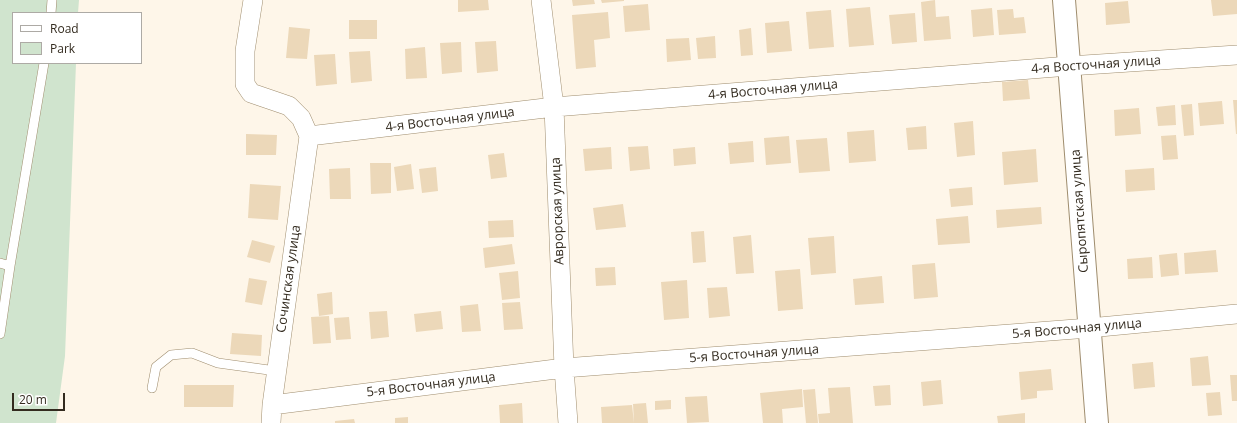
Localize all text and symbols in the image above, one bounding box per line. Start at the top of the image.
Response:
legend [12,12,142,64]
text: Road [50,20,79,37]
text: Park [50,40,75,57]
street label: 4-я Восточная улица [1031,53,1161,77]
street label: 4-я Восточная улица [708,77,838,103]
street label: 4-я Восточная улица [384,104,516,136]
street label: Сыропятская улица [1068,149,1092,273]
street label: Аврорская улица [548,157,568,265]
street label: Сочинская улица [274,224,304,334]
street label: 5-я Восточная улица [1012,316,1142,342]
street label: 5-я Восточная улица [689,342,819,366]
street label: 5-я Восточная улица [365,369,497,401]
scale bar [14,385,67,411]
text: 20 m [19,391,47,408]

